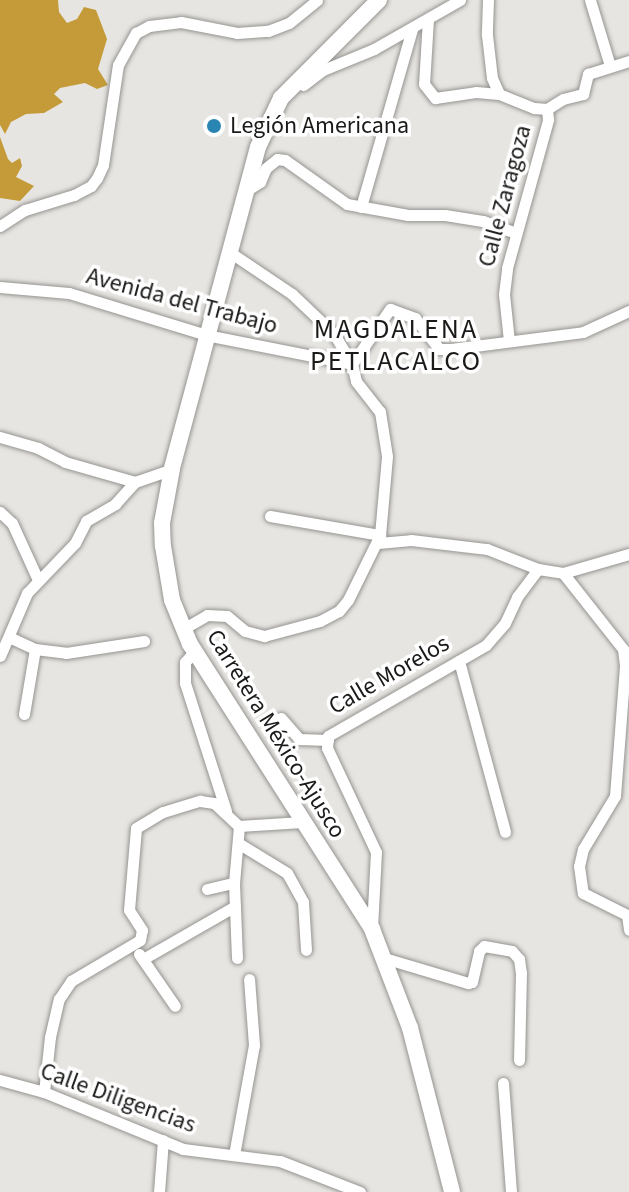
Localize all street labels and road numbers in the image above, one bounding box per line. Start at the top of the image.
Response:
street label: Calle Zaragoza [472,122,538,270]
street label: Avenida del Trabajo [83,262,281,340]
street label: Carretera México-Ajusco [200,624,352,844]
street label: Calle Morelos [324,629,454,721]
street label: Calle Diligencias [36,1057,200,1139]

